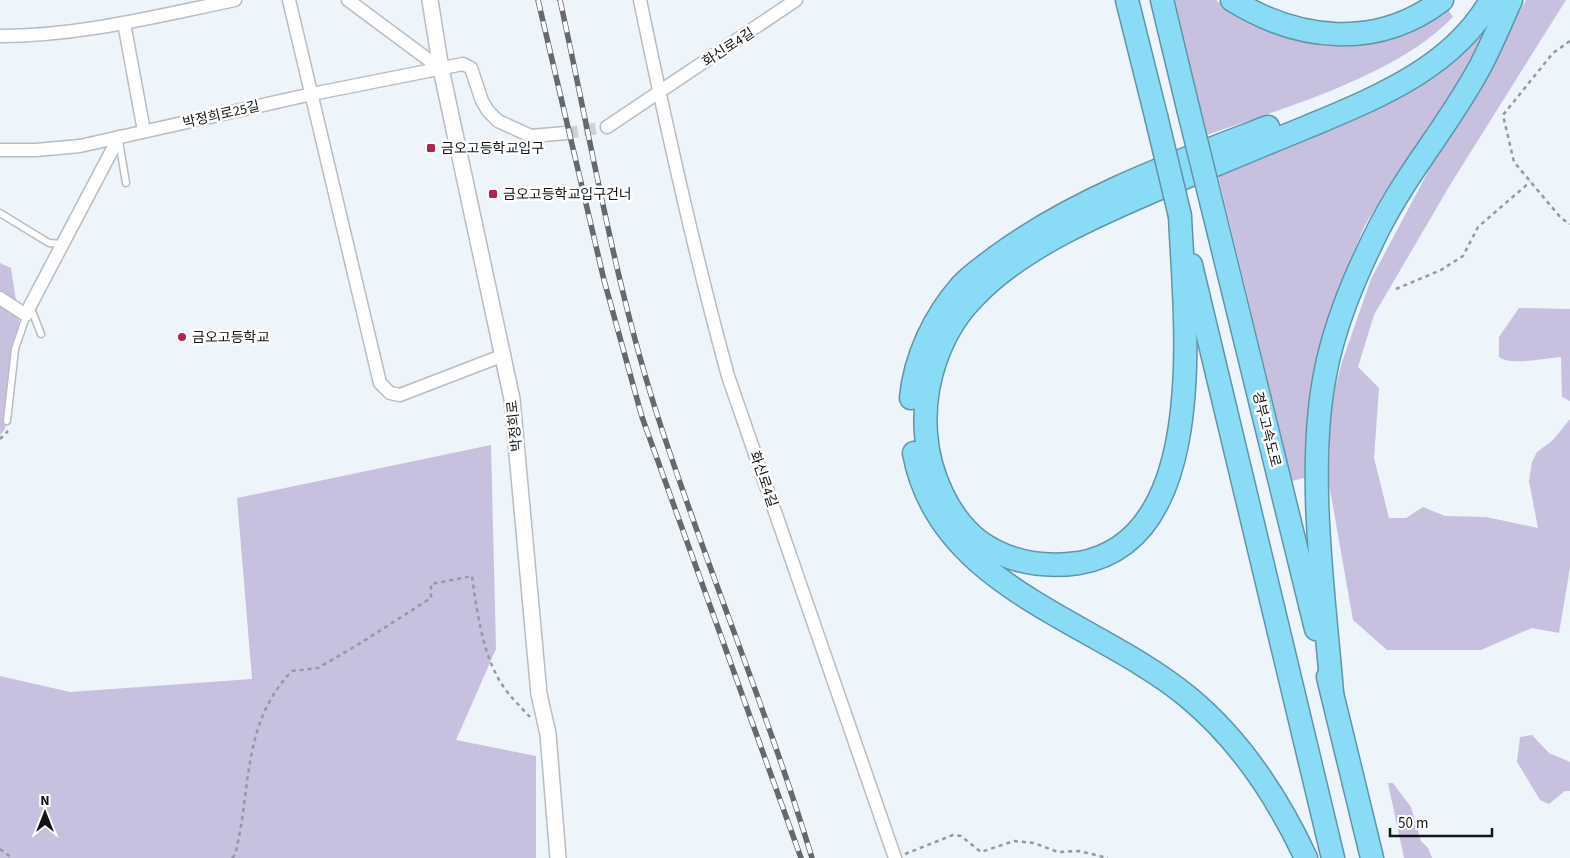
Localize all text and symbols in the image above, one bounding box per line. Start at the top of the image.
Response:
street label: 화신로4길 [699,24,759,72]
street label: 박정희로25길 [181,96,262,134]
place label: 금오고등학교입구 [441,139,544,159]
marker: 금오고등학교입구 [425,142,437,154]
place label: 금오고등학교입구건너 [503,185,632,205]
marker: 금오고등학교입구건너 [487,188,499,200]
place label: 금오고등학교 [192,328,269,348]
marker: 금오고등학교 [176,331,188,343]
street label: 경부고속도로 [1247,389,1285,469]
street label: 박정희로 [502,399,528,453]
street label: 화신로4길 [744,448,782,510]
north arrow [20,788,70,838]
text: N [40,791,50,811]
scale bar [1390,806,1492,838]
text: 50 m [1398,813,1428,834]

